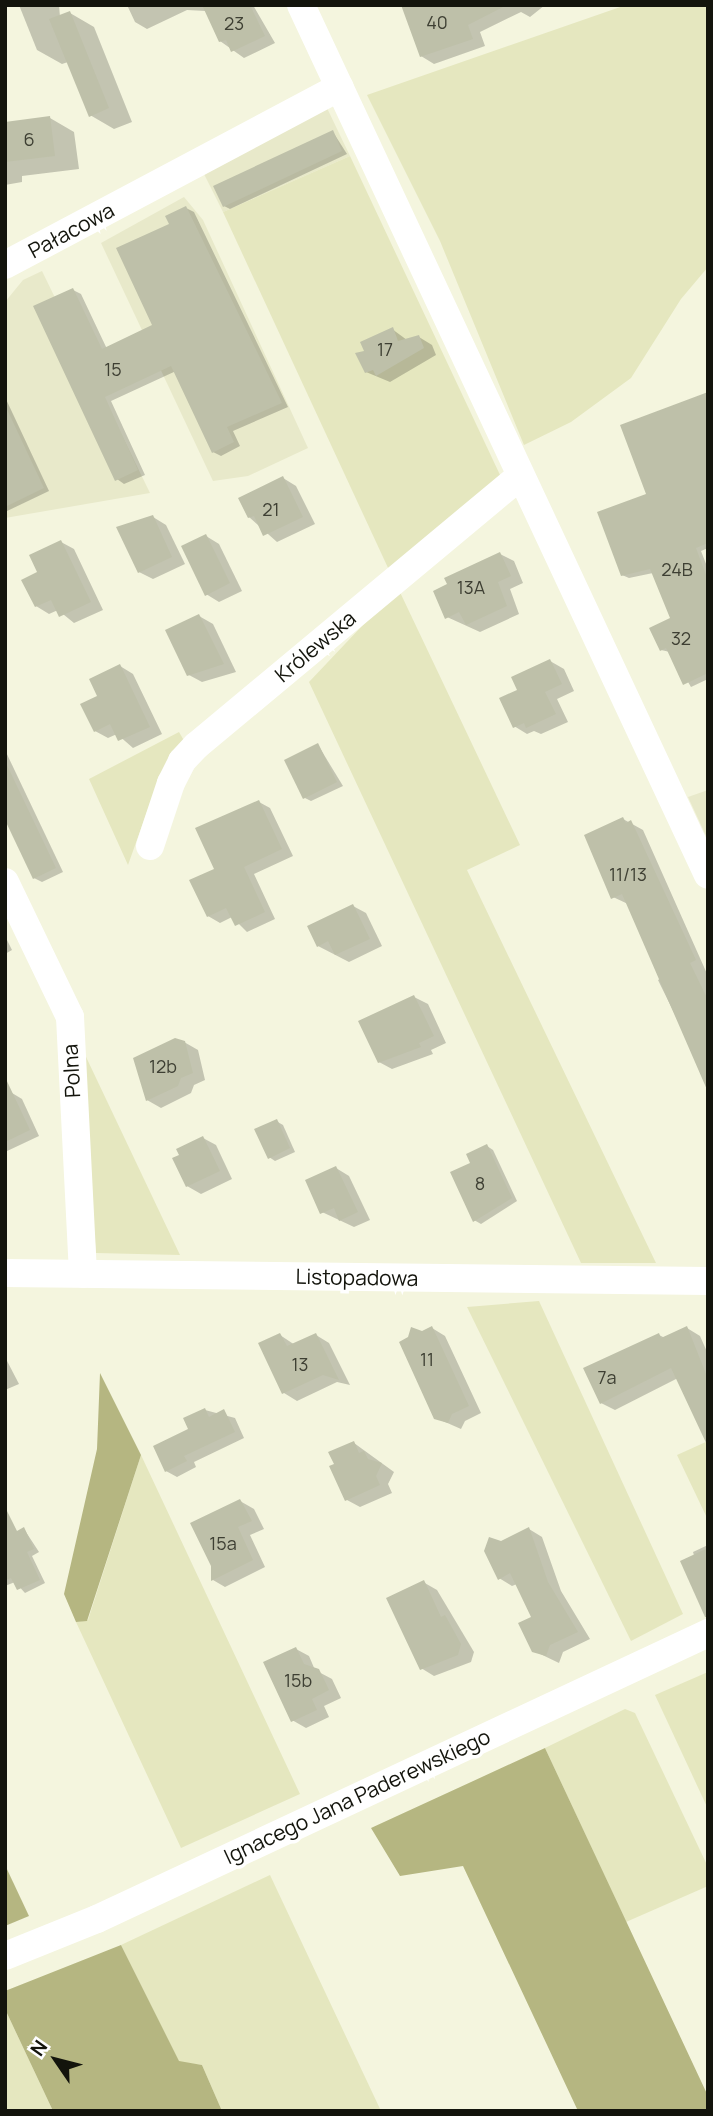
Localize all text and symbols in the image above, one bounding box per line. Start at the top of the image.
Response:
house number: 40 [426,11,448,33]
house number: 23 [224,12,244,34]
house number: 6 [23,128,35,150]
street label: Pałacowa [24,197,118,263]
house number: 17 [377,338,393,360]
house number: 15 [104,358,122,380]
house number: 21 [262,498,280,520]
house number: 24B [661,558,693,580]
house number: 13A [457,576,485,598]
street label: Królewska [269,605,361,687]
house number: 32 [671,627,691,649]
house number: 11/13 [609,863,647,885]
street label: Polna [57,1043,85,1099]
house number: 12b [149,1055,177,1077]
house number: 8 [475,1172,485,1194]
street label: Listopadowa [295,1263,419,1291]
house number: 11 [420,1348,434,1370]
house number: 13 [292,1353,308,1375]
house number: 7a [597,1366,617,1388]
house number: 15a [209,1532,237,1554]
house number: 15b [284,1669,312,1691]
street label: Ignacego Jana Paderewskiego [220,1723,494,1869]
north arrow [21,2025,91,2095]
text: N [24,2035,53,2061]

